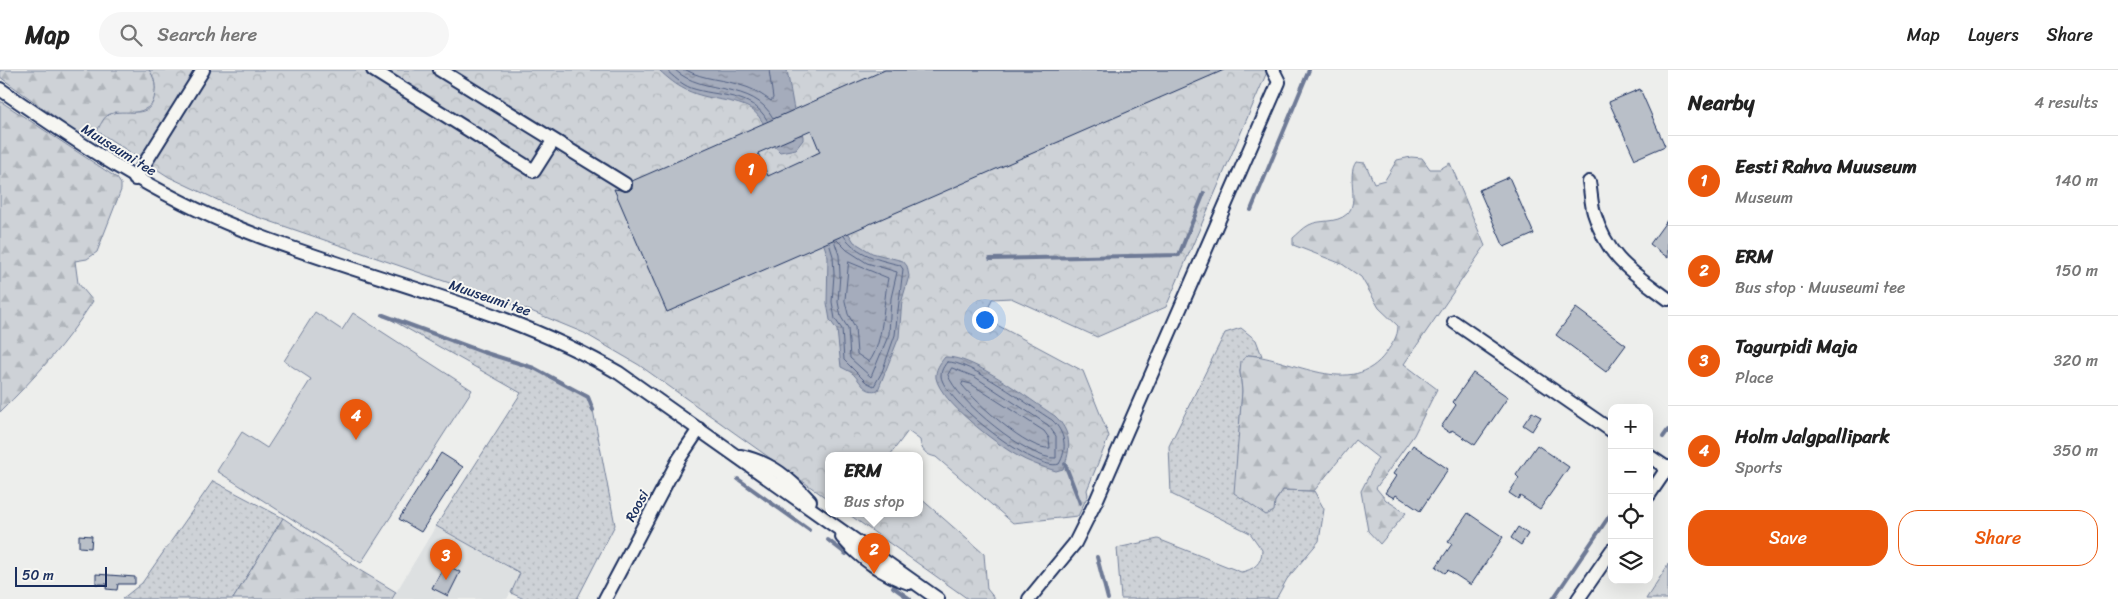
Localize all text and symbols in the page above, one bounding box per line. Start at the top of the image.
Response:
search box [99,12,449,57]
text: Map [25,14,69,56]
text: Search here [157,18,257,51]
text: Map [1907,19,1940,51]
text: Layers [1968,19,2019,51]
text: Share [2047,19,2093,51]
icon: search [117,21,145,49]
text: Nearby [1688,84,1754,122]
text: 4 results [2034,88,2098,117]
street label: Muuseumi tee [76,117,162,183]
text: Eesti Rahva Muuseum [1735,150,1917,183]
pin: 1 [735,153,767,194]
text: 1 [1701,166,1707,195]
text: 140 m [2055,166,2098,195]
text: Museum [1735,183,1793,212]
text: ERM [1735,240,1773,273]
text: 2 [1699,256,1709,285]
text: 150 m [2055,256,2098,285]
street label: Muuseumi tee [446,272,534,324]
text: Bus stop · Muuseumi tee [1735,273,1905,302]
your location [972,307,998,333]
text: Tagurpidi Maja [1735,330,1857,363]
text: 3 [1700,346,1708,375]
text: 320 m [2053,346,2098,375]
text: Place [1735,363,1774,392]
pin: 4 [340,399,372,440]
map controls [1608,404,1653,584]
button: + [1608,404,1653,449]
text: Holm Jalgpallipark [1735,420,1890,453]
text: 4 [1699,436,1709,465]
text: 350 m [2053,436,2098,465]
button: − [1608,449,1653,494]
popup [825,452,923,517]
text: Sports [1735,453,1782,482]
text: ERM [844,454,882,487]
street label: Roosi [618,485,656,526]
text: Bus stop [844,487,904,516]
button: locate [1608,494,1653,539]
button: Save [1688,510,1888,566]
button: Share [1898,510,2098,566]
pin: 2 [858,533,890,574]
pin: 3 [430,539,462,580]
button: layers [1608,539,1653,584]
text: 50 m [22,563,54,588]
scale bar [15,564,108,587]

